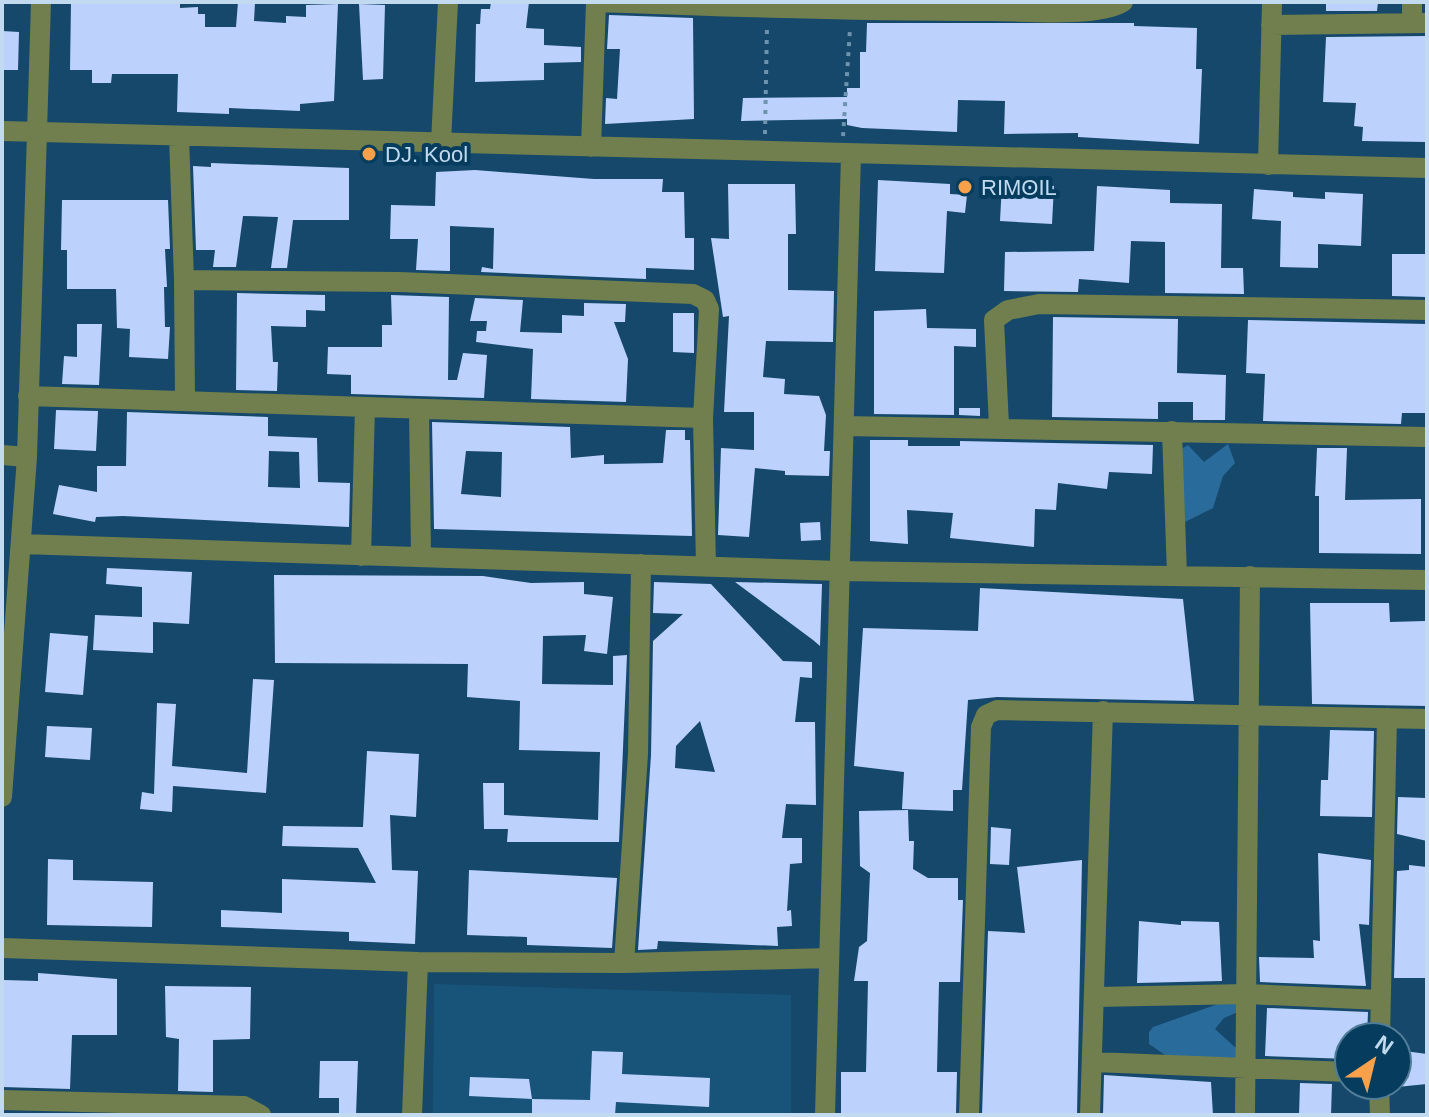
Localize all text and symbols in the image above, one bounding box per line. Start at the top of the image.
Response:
place label: DJ. Kool [385,142,468,167]
marker: DJ. Kool [360,145,378,163]
place label: RIMOIL [981,175,1057,200]
marker: RIMOIL [956,178,974,196]
north arrow [1333,1021,1413,1101]
text: N [1371,1030,1398,1060]

